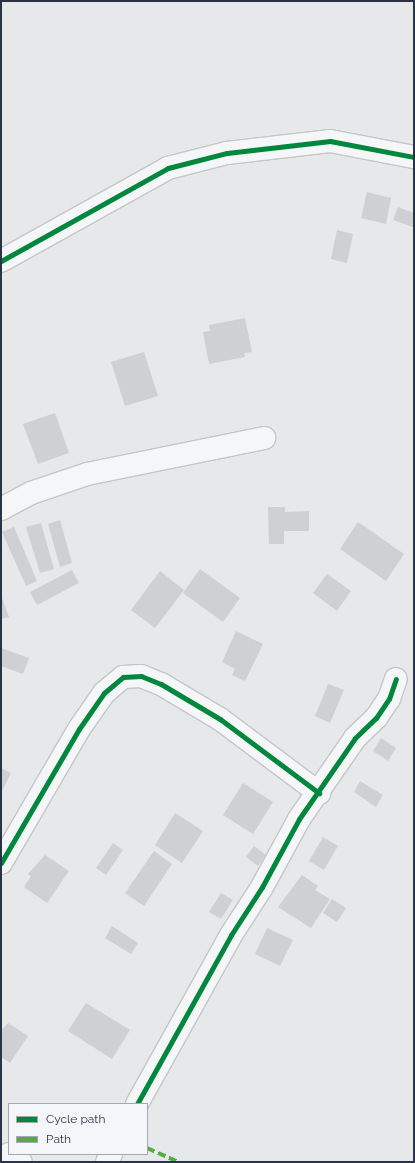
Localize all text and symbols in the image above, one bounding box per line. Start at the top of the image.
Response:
legend [8,1103,148,1155]
text: Cycle path [46,1112,105,1126]
text: Path [46,1132,71,1146]

